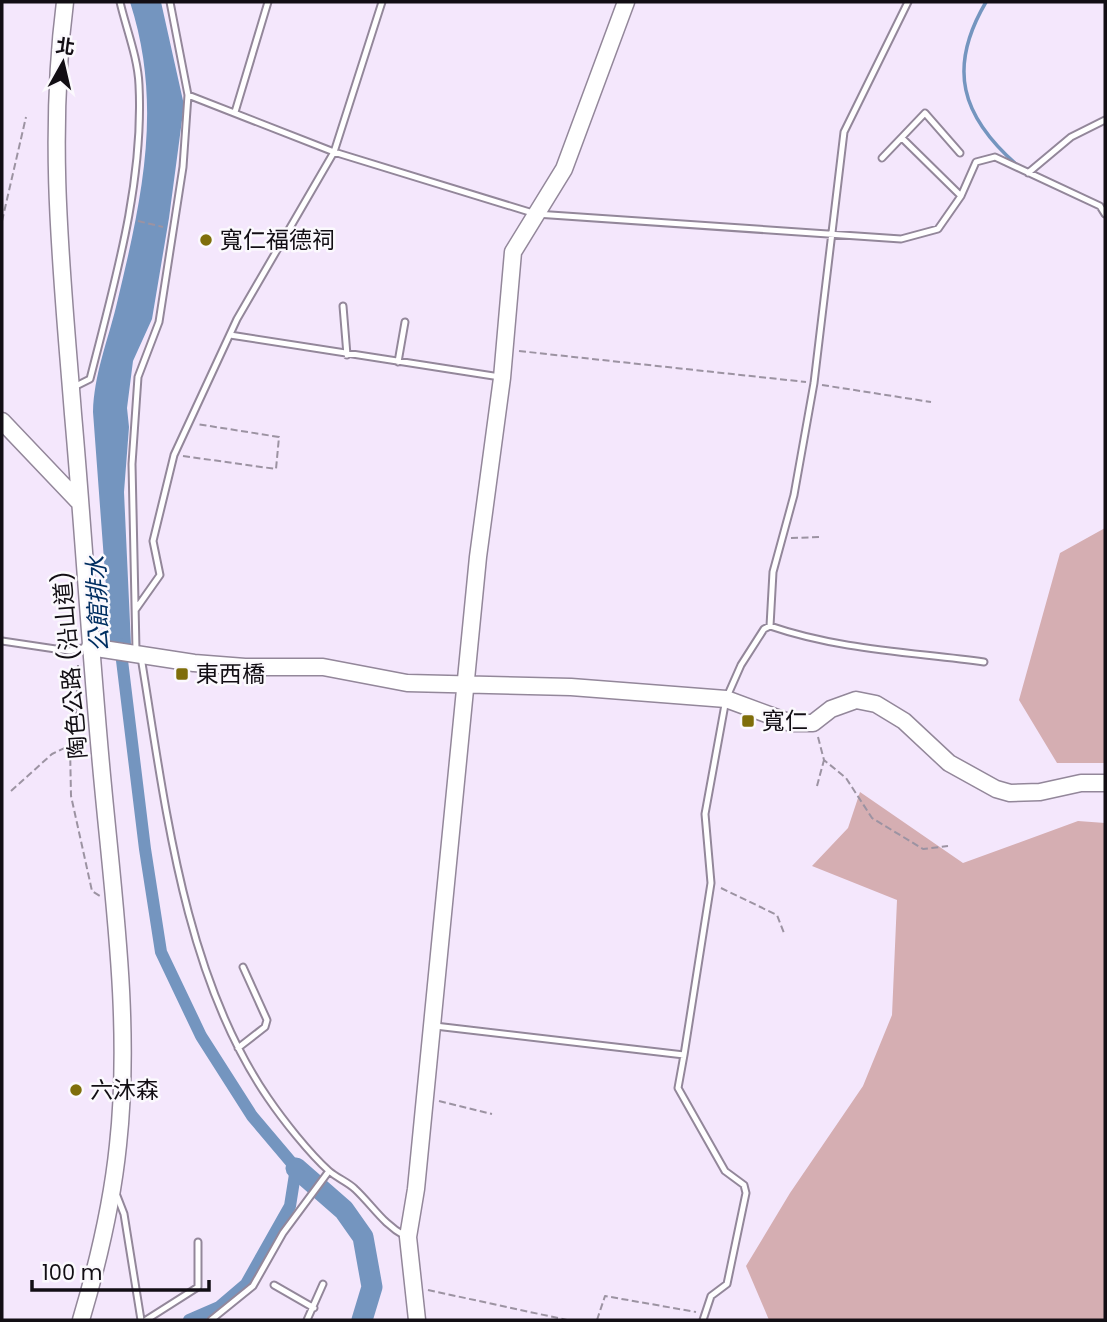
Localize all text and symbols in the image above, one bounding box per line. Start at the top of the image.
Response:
north arrow [28,28,98,98]
text: 北 [54,32,77,61]
place label: 寬仁福德祠 [220,224,335,256]
marker: 寬仁福德祠 [198,232,214,248]
water label: 公館排水 [79,554,116,653]
street label: 陶色公路 (沿山道) [46,570,94,760]
place label: 東西橋 [196,658,265,690]
marker: 東西橋 [174,666,190,682]
place label: 寬仁 [762,705,808,737]
marker: 寬仁 [740,713,756,729]
place label: 六沐森 [90,1074,159,1106]
marker: 六沐森 [68,1082,84,1098]
scale bar [32,1248,208,1292]
text: 100 m [42,1258,102,1287]

